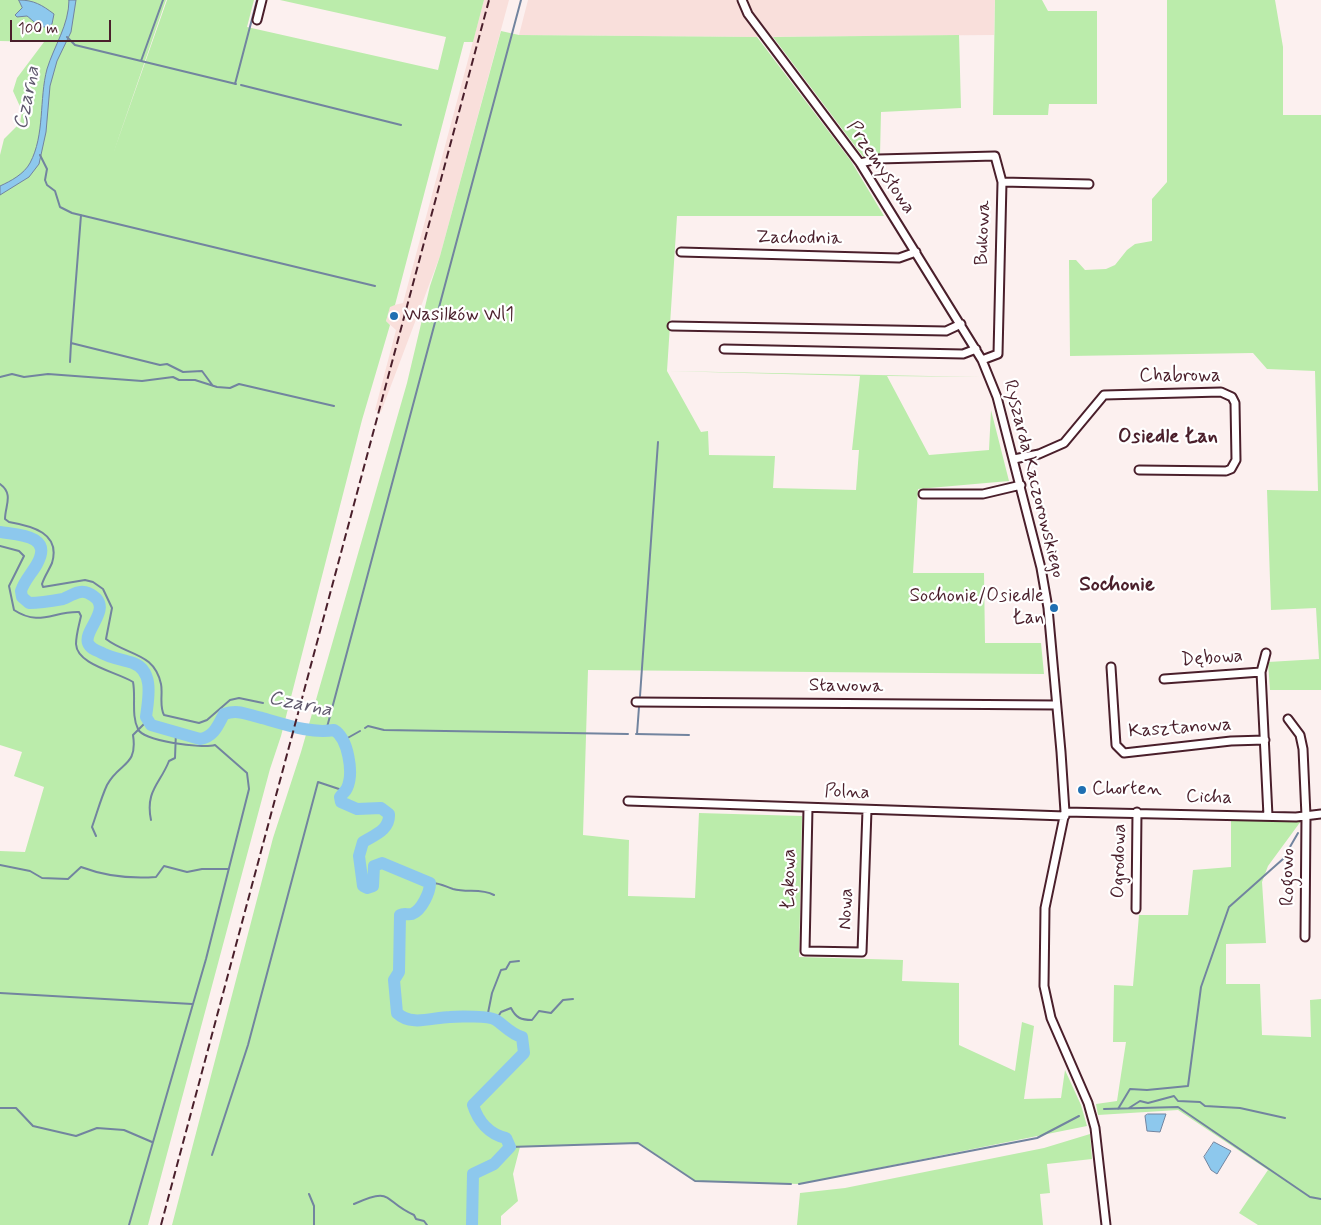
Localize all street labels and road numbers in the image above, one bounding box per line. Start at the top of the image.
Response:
street label: Przemysłowa [840,117,920,219]
street label: Bukowa [971,200,997,266]
street label: Zachodnia [756,227,842,251]
street label: Chabrowa [1139,366,1221,388]
street label: Ryszarda Kaczorowskiego [997,378,1069,580]
street label: Dębowa [1180,645,1244,673]
street label: Stawowa [809,675,883,699]
street label: Kasztanowa [1128,714,1232,744]
street label: Polna [824,781,870,805]
street label: Cicha [1186,786,1232,810]
street label: Ogrodowa [1108,823,1132,899]
street label: Łąkowa [778,848,802,910]
street label: Rogowo [1278,848,1300,906]
street label: Nowa [835,888,859,930]

